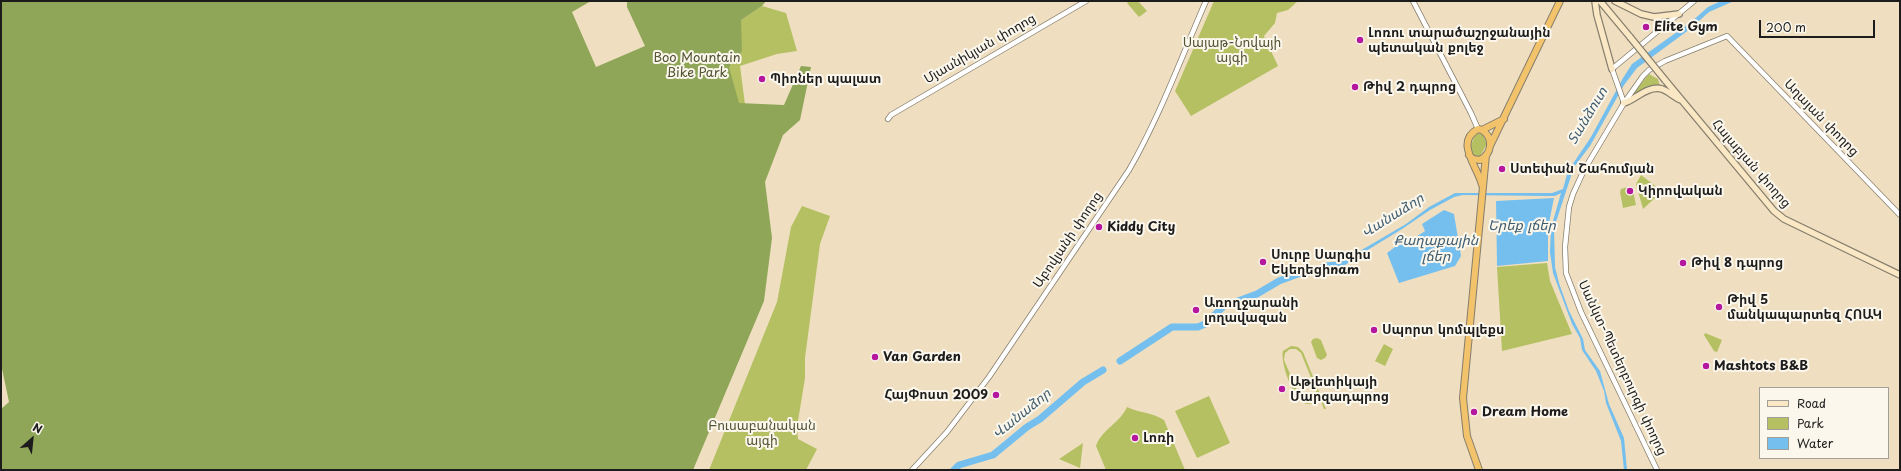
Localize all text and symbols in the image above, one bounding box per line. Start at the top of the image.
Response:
street label: Մյասնիկյան փողոց [921,11,1039,87]
scale bar [1761,12,1877,38]
text: 200 m [1766,18,1806,36]
place label: Elite Gym [1654,19,1718,35]
marker: Elite Gym [1641,22,1651,32]
place label: Լոռու տարածաշրջանային պետական քոլեջ [1368,25,1551,56]
park label: Սայաթ-Նովայի այգի [1183,35,1281,66]
marker: Լոռու տարածաշրջանային պետական քոլեջ [1355,35,1365,45]
park label: Boo Mountain Bike Park [653,50,741,81]
place label: Պիոներ պալատ [770,71,881,87]
marker: Պիոներ պալատ [757,74,767,84]
street label: Աղայան փողոց [1780,76,1862,160]
place label: Թիվ 2 դպրոց [1363,79,1456,95]
marker: Թիվ 2 դպրոց [1350,82,1360,92]
water label: Տանձուտ [1564,85,1612,147]
street label: Հալաբյան փողոց [1708,117,1794,211]
place label: Ստեփան Շահումյան [1510,161,1654,177]
marker: Ստեփան Շահումյան [1497,164,1507,174]
place label: Կիրովական [1638,183,1723,199]
marker: Կիրովական [1625,186,1635,196]
street label: Աբովյանի փողոց [1030,189,1106,291]
water label: Վանաձոր [1359,190,1427,242]
water label: Երեք լճեր [1488,218,1556,234]
place label: Kiddy City [1107,219,1175,235]
marker: Kiddy City [1094,222,1104,232]
water label: Քաղաքային լճեր [1394,233,1478,266]
place label: Սուրբ Սարգիս Եկեղեցիnam [1271,247,1371,278]
place label: Թիվ 8 դպրոց [1691,255,1783,271]
marker: Սուրբ Սարգիս Եկեղեցիnam [1258,257,1268,267]
marker: Թիվ 8 դպրոց [1678,258,1688,268]
street label: Սանկտ-Պետերբուրգի փողոց [1574,278,1670,458]
place label: Թիվ 5 մանկապարտեզ ՀՈԱԿ [1727,292,1882,323]
place label: Առողջարանի լողավազան [1204,295,1299,326]
marker: Թիվ 5 մանկապարտեզ ՀՈԱԿ [1714,302,1724,312]
marker: Առողջարանի լողավազան [1191,305,1201,315]
place label: Սպորտ կոմպլեքս [1382,322,1504,338]
marker: Սպորտ կոմպլեքս [1369,325,1379,335]
place label: Van Garden [883,349,961,365]
marker: Van Garden [870,352,880,362]
place label: Mashtots B&B [1714,358,1808,374]
marker: Mashtots B&B [1701,361,1711,371]
place label: Աթլետիկայի Մարզադպրոց [1290,374,1389,405]
marker: Աթլետիկայի Մարզադպրոց [1277,384,1287,394]
water label: Վանաձոր [989,385,1055,443]
place label: ՀայՓոստ 2009 [884,387,988,403]
legend [1759,387,1889,459]
marker: ՀայՓոստ 2009 [991,390,1001,400]
text: Road [1797,394,1826,412]
place label: Dream Home [1482,404,1568,420]
marker: Dream Home [1469,407,1479,417]
text: Park [1797,414,1824,432]
text: N [30,418,45,437]
park label: Բուսաբանական այգի [708,418,816,449]
north arrow [12,419,52,459]
place label: Լոռի [1143,430,1174,446]
marker: Լոռի [1130,433,1140,443]
text: Water [1797,434,1833,452]

